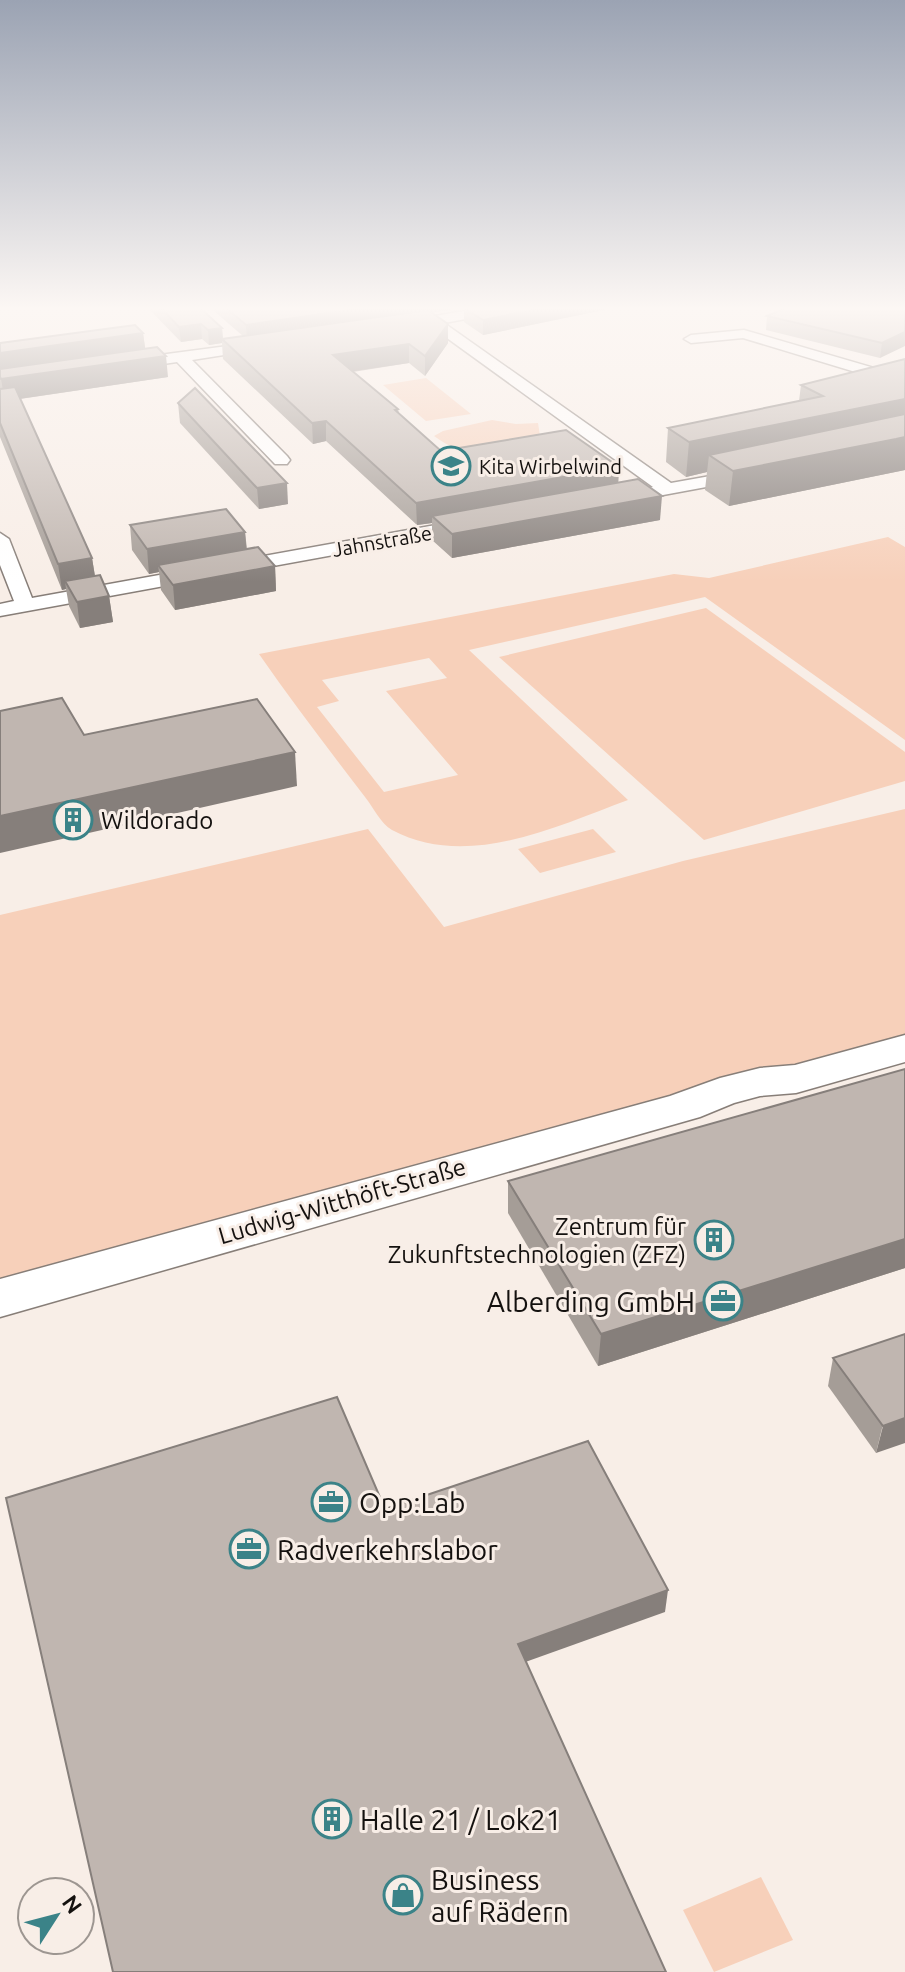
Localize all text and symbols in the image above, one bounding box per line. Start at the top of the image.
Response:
school or university icon: Kita Wirbelwind [430,445,472,487]
place label: Kita Wirbelwind [479,455,622,478]
street label: Jahnstraße [331,521,433,561]
building icon: Wildorado [52,799,94,841]
place label: Wildorado [101,807,213,834]
street label: Ludwig-Witthöft-Straße [215,1153,469,1249]
place label: Zentrum für Zukunftstechnologien (ZFZ) [388,1213,686,1268]
building icon: Zentrum für Zukunftstechnologien (ZFZ) [693,1219,735,1261]
office icon: Alberding GmbH [702,1280,744,1322]
place label: Alberding GmbH [487,1286,695,1317]
office icon: Opp:Lab [310,1481,352,1523]
place label: Opp:Lab [359,1487,465,1518]
office icon: Radverkehrslabor [228,1528,270,1570]
place label: Radverkehrslabor [277,1534,498,1565]
building icon: Halle 21 / Lok21 [311,1798,353,1840]
place label: Halle 21 / Lok21 [360,1804,562,1835]
place label: Business auf Rädern [431,1864,569,1927]
shop icon: Business auf Rädern [382,1874,424,1916]
north arrow [16,1876,96,1956]
text: N [58,1890,88,1918]

